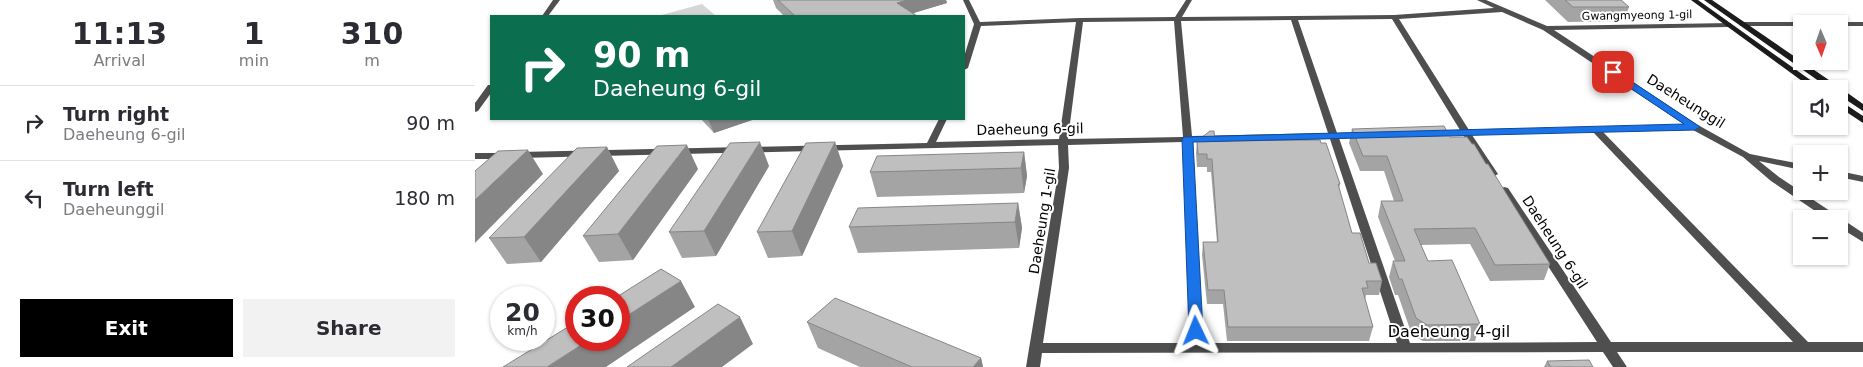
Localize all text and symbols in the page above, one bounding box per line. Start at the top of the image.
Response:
street label: Gwangmyeong 1-gil [1582,8,1692,23]
north arrow [1793,15,1847,70]
map controls [1793,15,1848,265]
text: 11:13 [72,16,167,51]
text: 1 [243,16,264,51]
text: 310 [341,16,403,51]
icon: right [510,35,575,100]
text: 90 m [593,35,690,75]
text: Arrival [93,51,145,70]
text: min [239,51,269,70]
text: m [364,51,380,70]
pin [1592,51,1634,93]
icon: arrive [1599,58,1627,86]
street label: Daeheunggil [1644,71,1728,131]
text: Daeheung 6-gil [593,76,761,101]
button: sound [1793,80,1848,135]
text: Turn right [63,103,169,125]
icon: right [20,109,48,137]
text: 90 m [406,112,455,134]
street label: Daeheung 6-gil [976,120,1084,138]
text: Daeheung 6-gil [63,125,185,144]
button: + [1793,145,1848,200]
street label: Daeheung 1-gil [1026,167,1058,275]
text: Turn left [63,178,154,200]
icon: left [20,184,48,212]
text: 180 m [394,187,455,209]
street label: Daeheung 6-gil [1519,193,1591,291]
text: Daeheunggil [63,200,164,219]
button: − [1793,210,1848,265]
speed limit sign: 30 [565,286,630,351]
text: 20 [505,298,540,327]
button: Exit [20,299,233,357]
button: Share [243,299,455,357]
position arrow [1169,304,1221,356]
street label: Daeheung 4-gil [1388,322,1510,341]
text: km/h [507,324,538,338]

